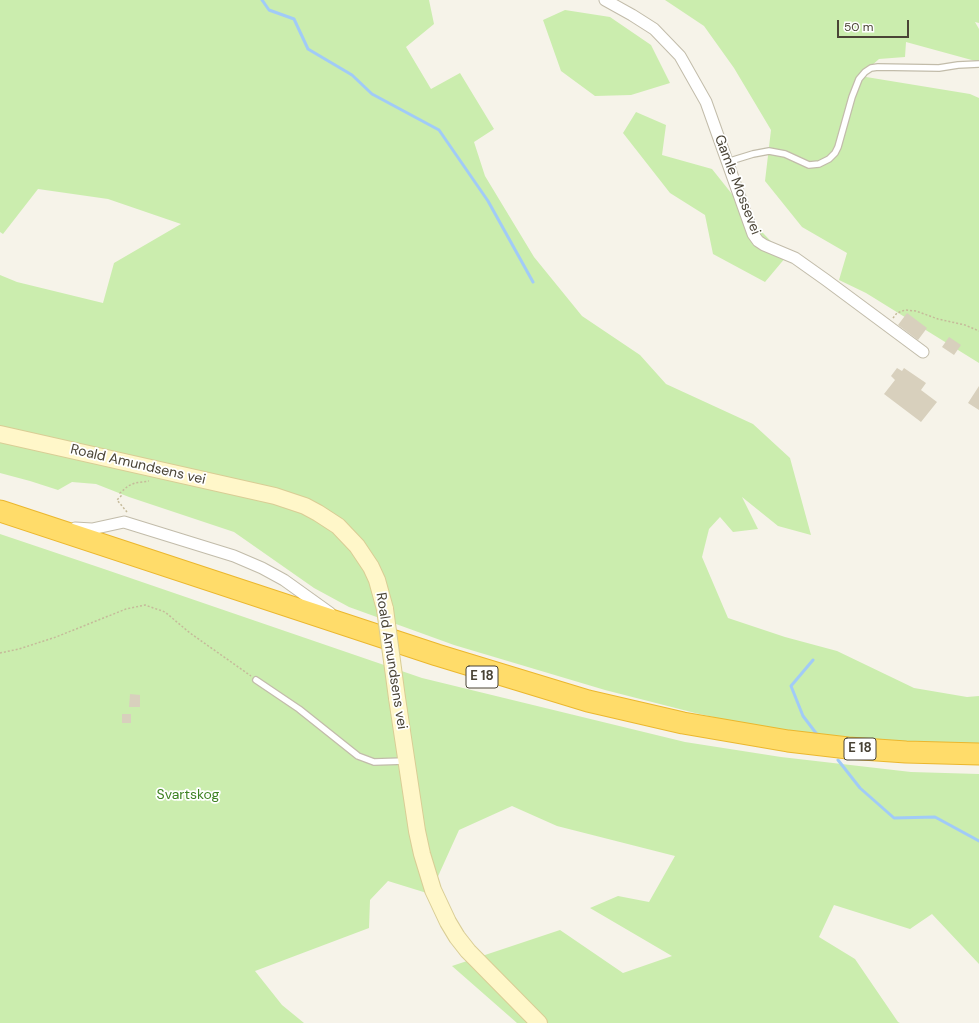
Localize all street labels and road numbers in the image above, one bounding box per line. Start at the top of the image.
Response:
street label: Gamle Mossevei [710,133,764,237]
street label: Roald Amundsens vei [69,441,207,489]
street label: Roald Amundsens vei [372,591,410,731]
road number: E 18 [466,666,498,688]
road number: E 18 [844,738,876,760]

